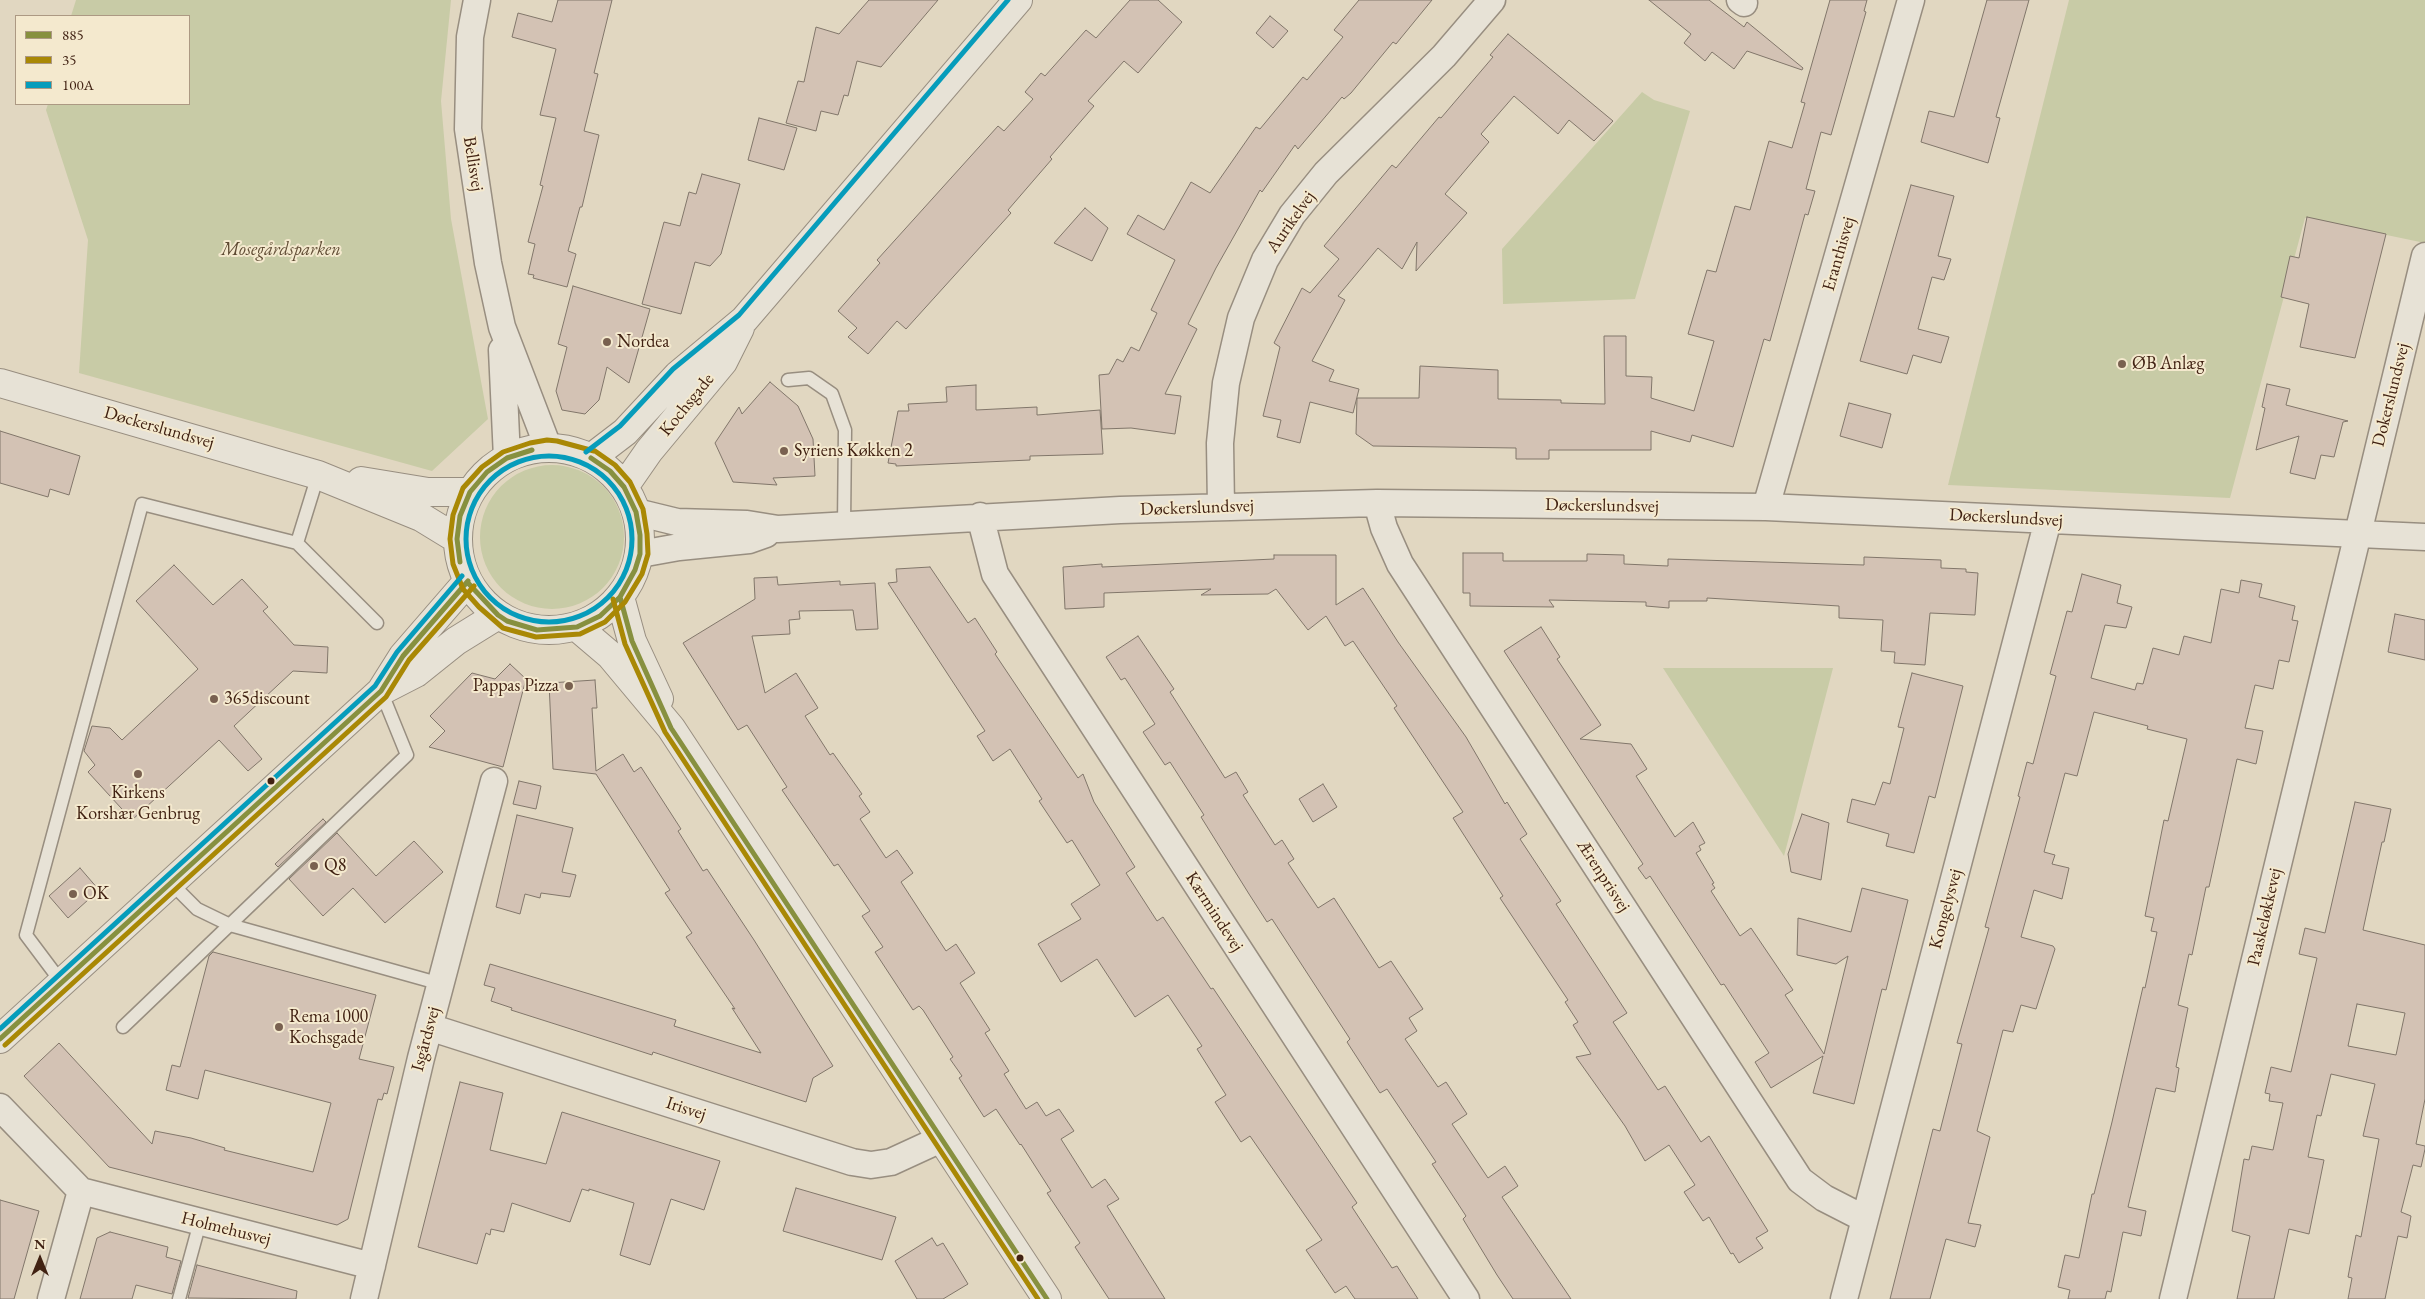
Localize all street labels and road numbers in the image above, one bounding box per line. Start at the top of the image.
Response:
street label: Bellisvej [458,135,488,193]
street label: Aurikelvej [1262,187,1320,257]
street label: Eranthisvej [1818,214,1860,294]
street label: Dokerslundsvej [2368,341,2414,449]
street label: Kochsgade [655,369,719,441]
street label: Døckerslundsvej [101,402,217,454]
street label: Døckerslundsvej [1545,494,1659,518]
street label: Døckerslundsvej [1140,495,1254,521]
street label: Døckerslundsvej [1949,504,2063,532]
street label: Ærenprisvej [1572,836,1634,916]
street label: Paaskeløkkevej [2243,866,2287,968]
street label: Kongelysvej [1925,867,1967,951]
street label: Kærmindevej [1180,868,1248,956]
street label: Isgårdsvej [407,1004,445,1074]
street label: Irisvej [663,1092,709,1126]
street label: Holmehusvej [179,1207,273,1251]

